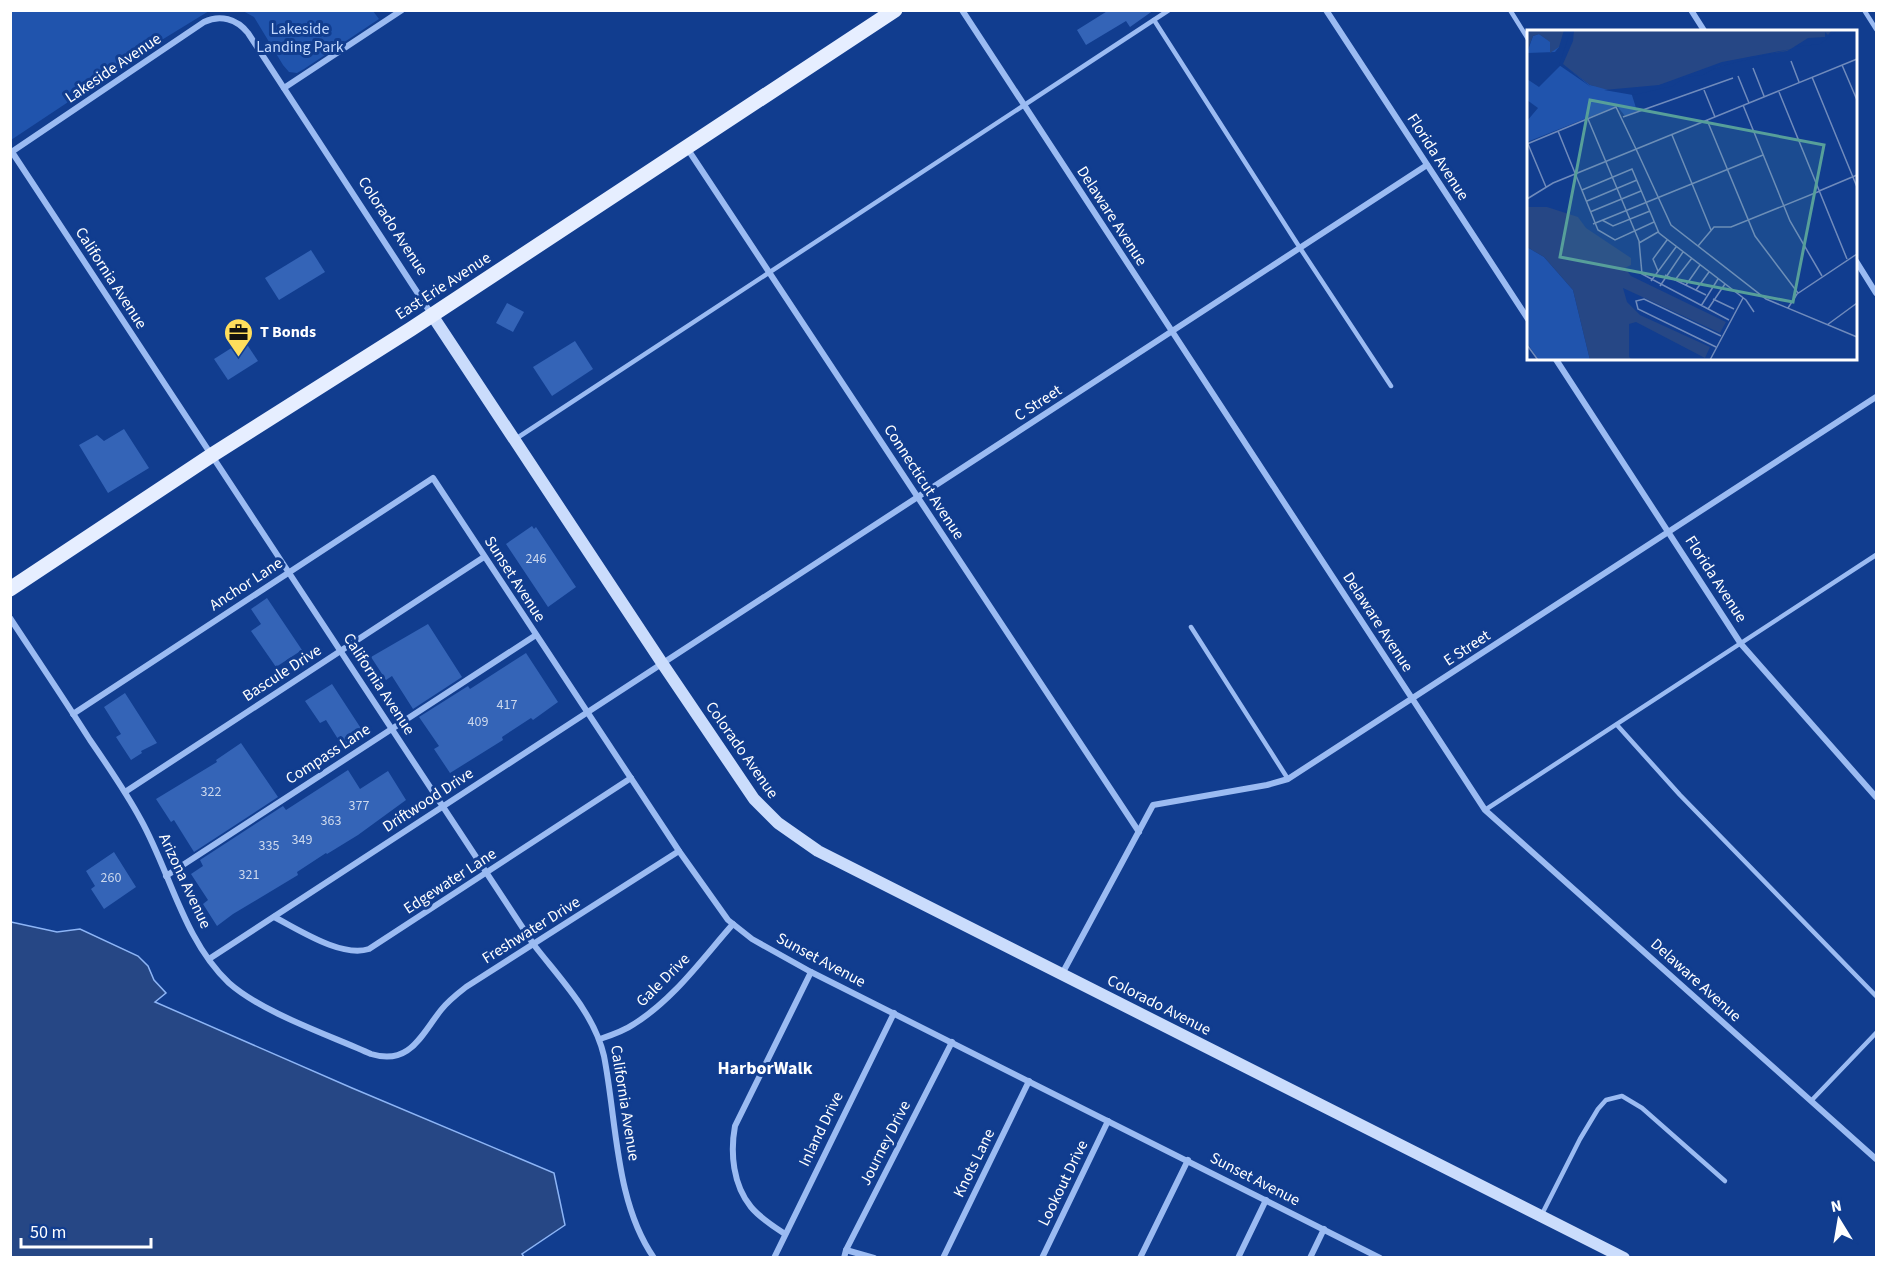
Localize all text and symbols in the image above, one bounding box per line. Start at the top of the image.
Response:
park label: Lakeside Landing Park [256,18,344,58]
street label: Lakeside Avenue [61,28,165,108]
inset map [1527,30,1857,360]
street label: Florida Avenue [1402,109,1474,205]
street label: Delaware Avenue [1071,162,1153,270]
street label: Colorado Avenue [353,172,433,280]
street label: California Avenue [70,223,152,333]
street label: East Erie Avenue [391,247,495,325]
office icon: T Bonds [223,316,255,358]
place label: T Bonds [260,321,316,343]
street label: C Street [1010,379,1066,427]
street label: Connecticut Avenue [878,420,970,544]
street label: Florida Avenue [1680,531,1752,627]
street label: Sunset Avenue [479,532,551,626]
house number: 246 [526,549,546,569]
street label: Anchor Lane [205,552,287,616]
street label: Delaware Avenue [1337,568,1419,676]
street label: E Street [1439,624,1495,671]
street label: California Avenue [338,629,420,739]
street label: Bascule Drive [238,639,326,707]
house number: 417 [497,695,517,715]
street label: Colorado Avenue [700,697,784,803]
house number: 409 [468,712,488,732]
street label: Compass Lane [281,718,375,790]
street label: Driftwood Drive [378,762,478,838]
house number: 322 [201,782,221,802]
house number: 377 [349,796,369,816]
house number: 363 [321,811,341,831]
street label: Arizona Avenue [153,830,217,932]
house number: 349 [292,830,312,850]
house number: 335 [259,836,279,856]
street label: Edgewater Lane [399,843,501,919]
house number: 321 [239,865,259,885]
house number: 260 [101,868,121,888]
street label: Freshwater Drive [478,891,584,969]
street label: Sunset Avenue [772,927,870,993]
street label: Delaware Avenue [1646,933,1746,1027]
street label: Gale Drive [631,948,695,1012]
street label: Colorado Avenue [1103,969,1215,1041]
street label: California Avenue [605,1043,645,1163]
district label: HarborWalk [717,1056,813,1081]
street label: Inland Drive [793,1088,849,1170]
street label: Journey Drive [854,1097,916,1189]
street label: Knots Lane [948,1125,1000,1201]
street label: Lookout Drive [1033,1136,1093,1230]
street label: Sunset Avenue [1206,1147,1304,1211]
north arrow [1809,1190,1869,1250]
text: N [1829,1194,1844,1218]
scale bar [21,1211,152,1249]
text: 50 m [30,1220,66,1245]

